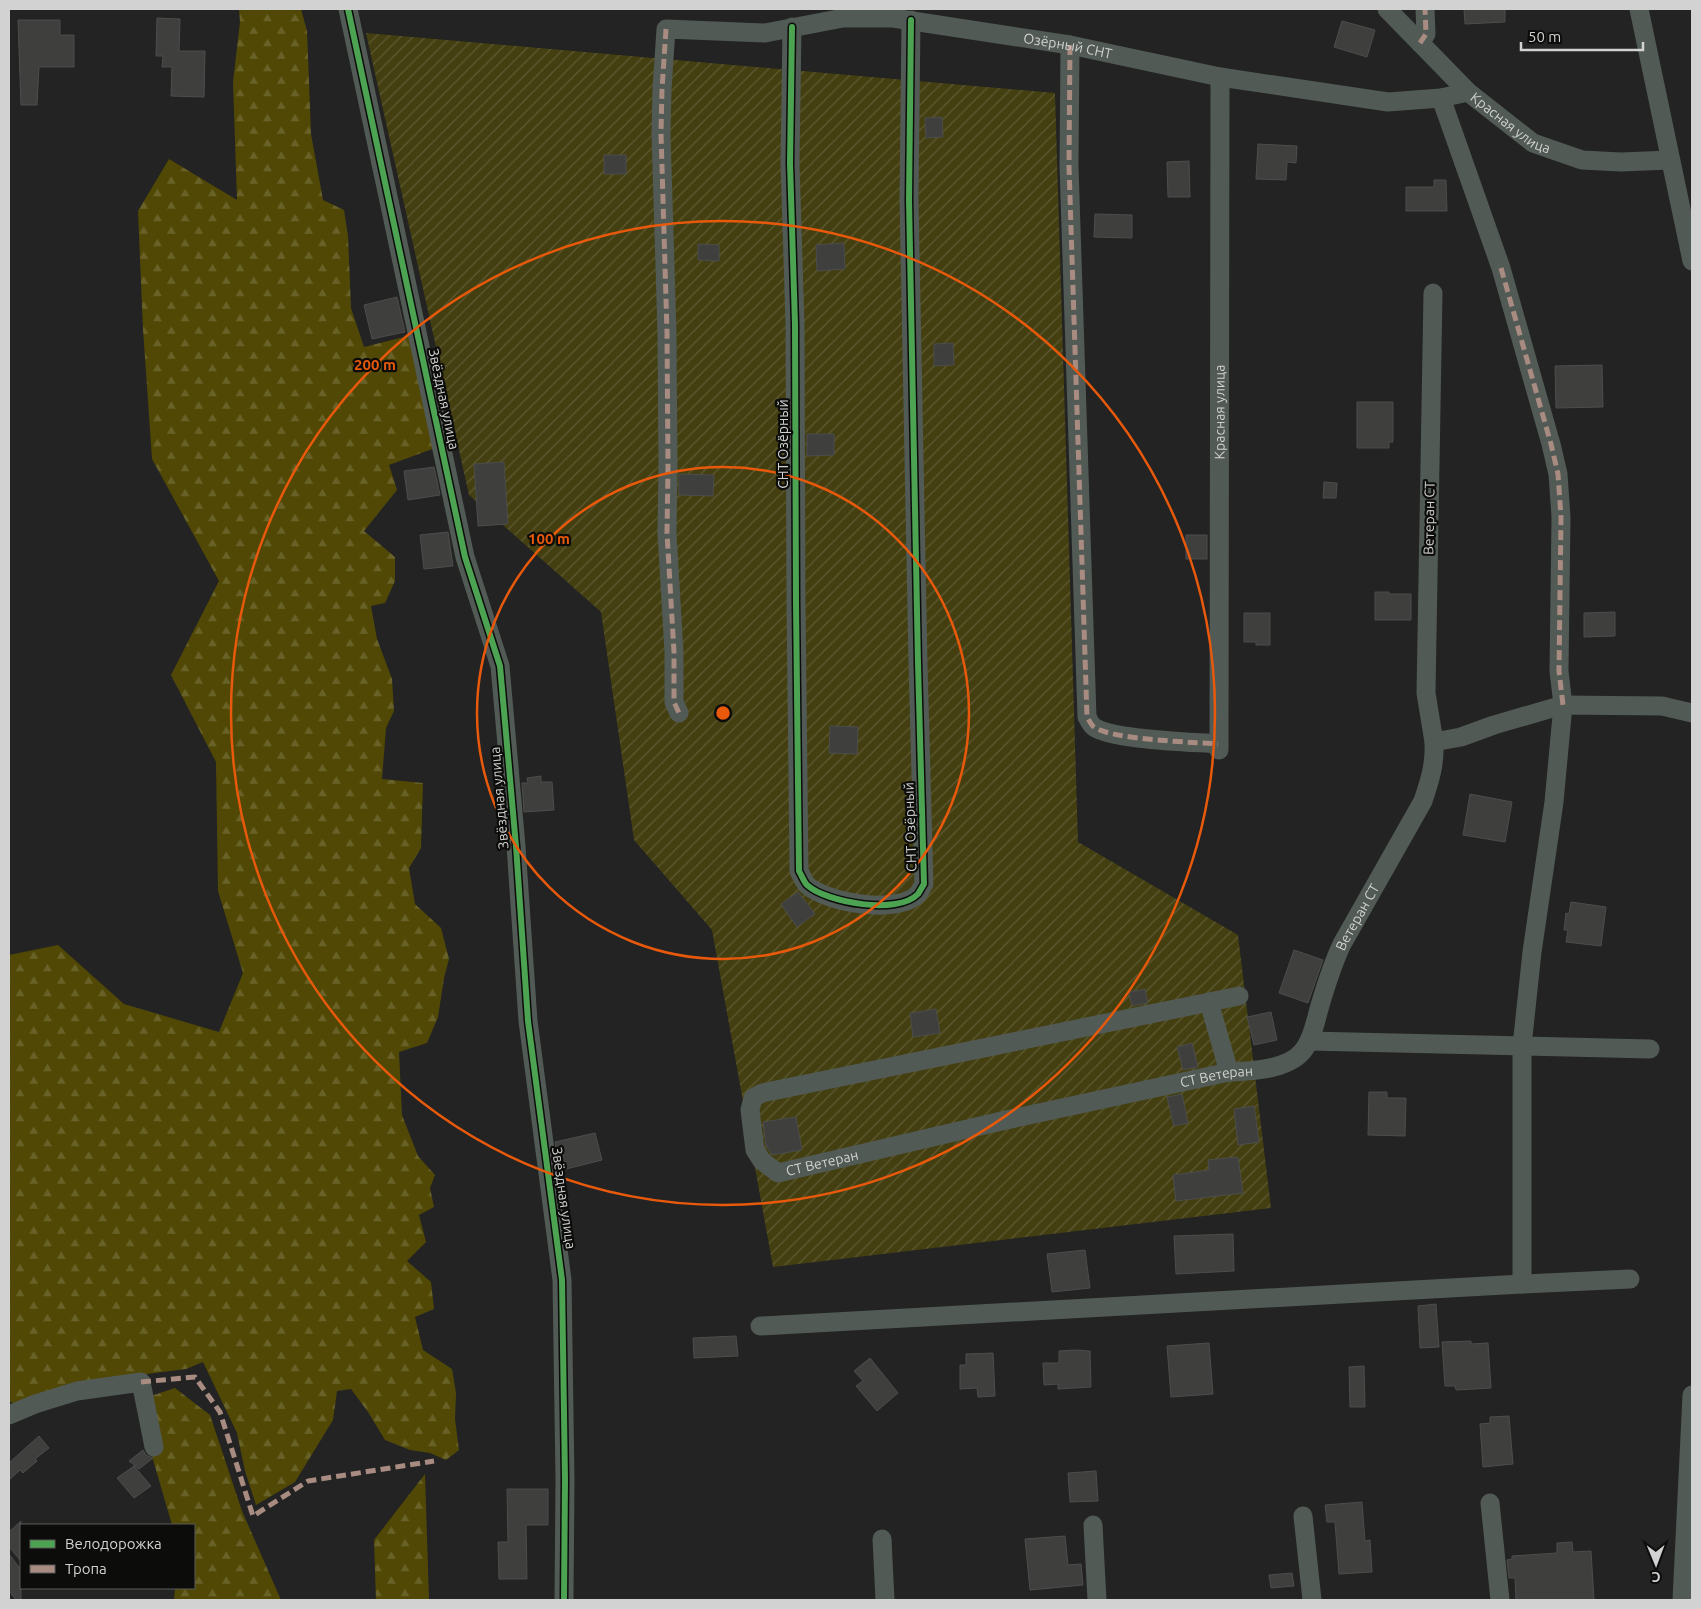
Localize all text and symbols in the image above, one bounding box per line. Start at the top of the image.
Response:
scale bar [1521,20,1644,52]
text: 50 m [1528,28,1561,45]
street label: Озёрный СНТ [1022,30,1114,62]
street label: Красная улица [1467,89,1553,156]
street label: Звёздная улица [426,347,462,451]
text: 200 m [354,356,396,373]
street label: Красная улица [1211,365,1228,459]
street label: СНТ Озёрный [775,399,791,489]
street label: Ветеран СТ [1420,481,1438,555]
text: 100 m [528,530,570,547]
centre of rings [714,704,732,722]
street label: Звёздная улица [487,746,511,850]
street label: СНТ Озёрный [900,782,920,872]
street label: Ветеран СТ [1332,881,1383,953]
street label: СТ Ветеран [1178,1063,1254,1090]
street label: Звёздная улица [549,1146,579,1250]
street label: СТ Ветеран [784,1147,860,1179]
legend [20,1524,195,1589]
text: Велодорожка [65,1535,162,1552]
north arrow [1631,1539,1681,1589]
text: Тропа [65,1560,107,1577]
text: С [1652,1569,1661,1585]

